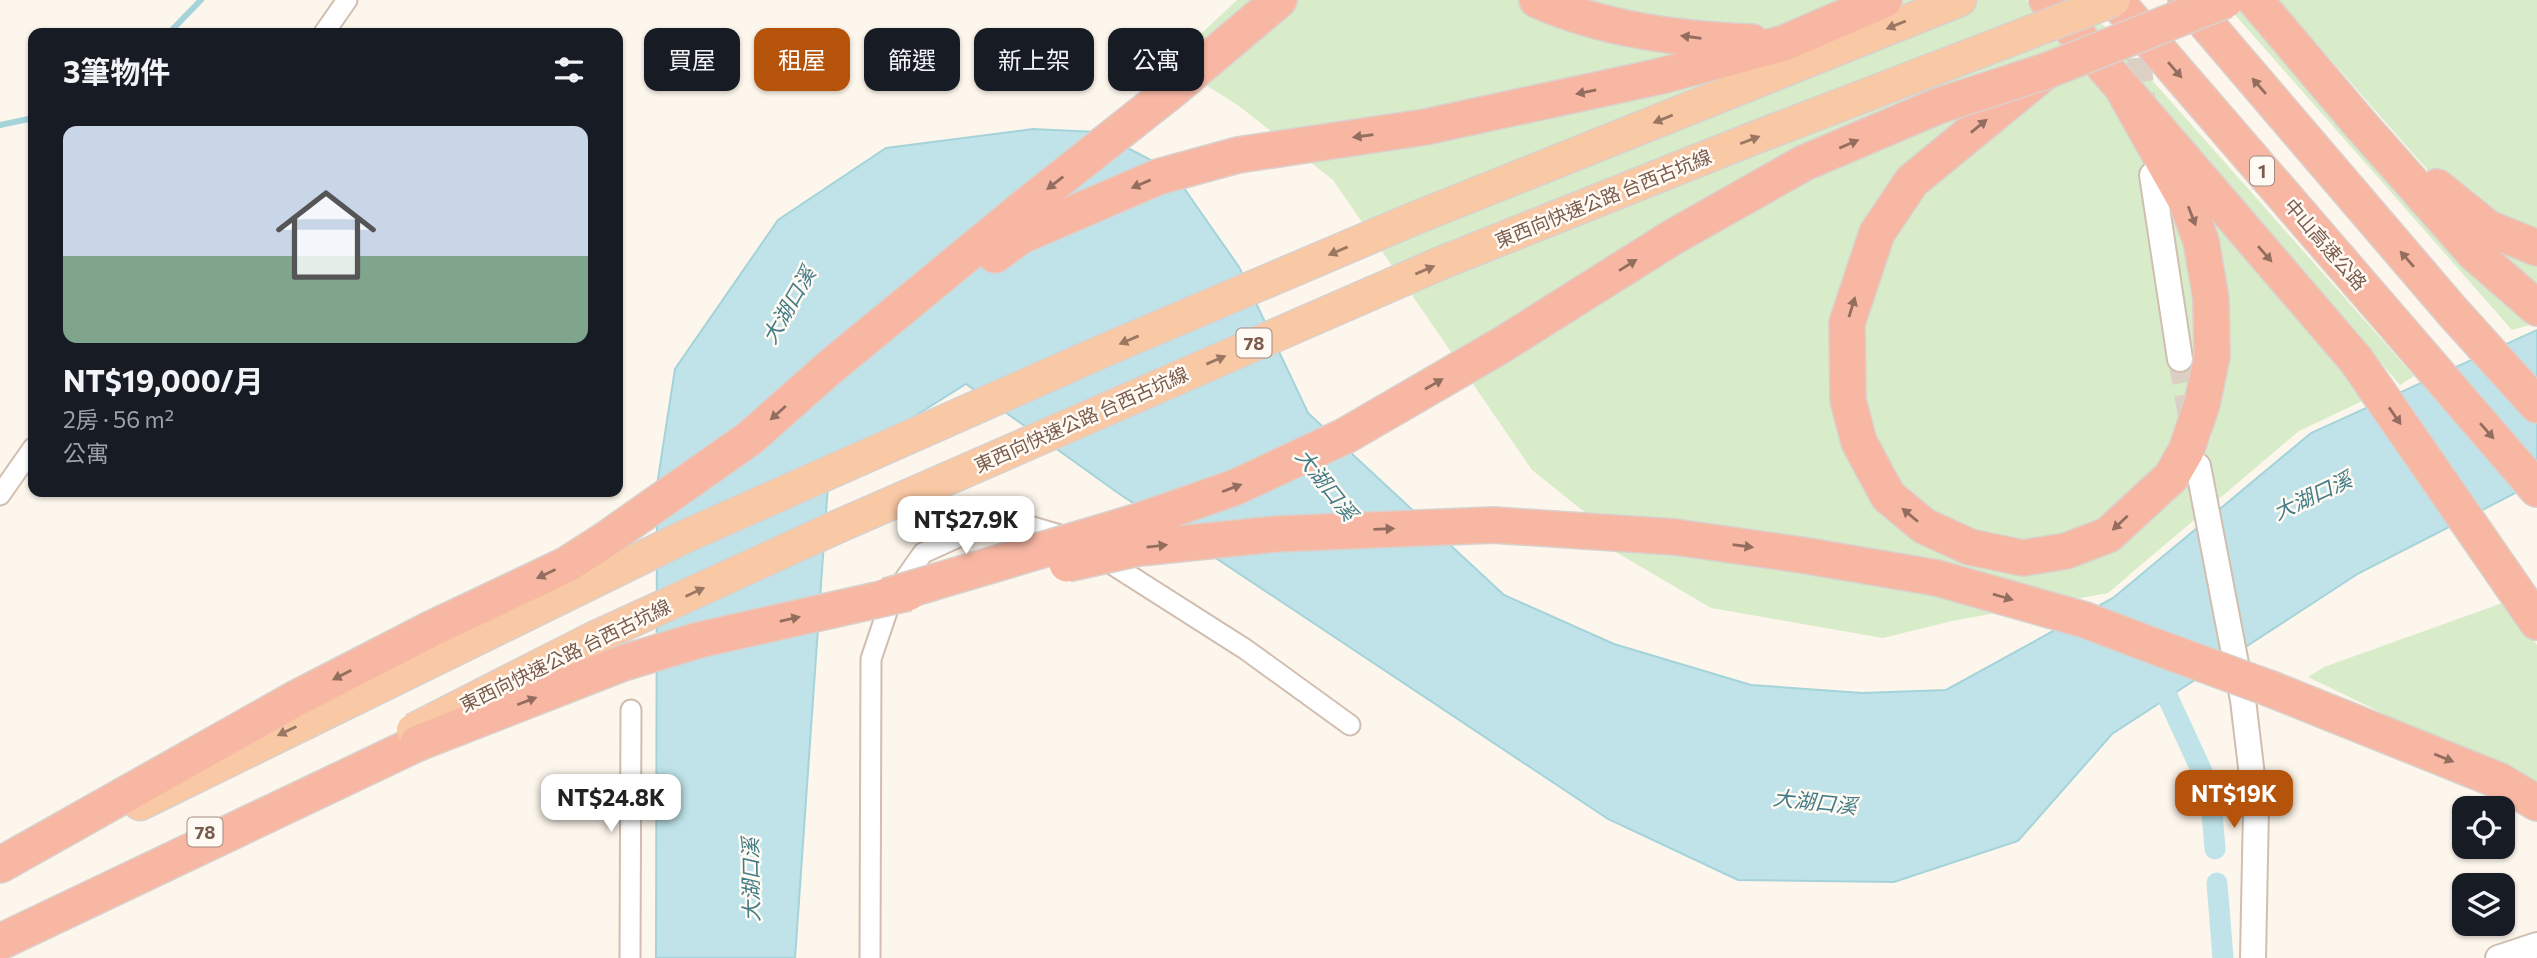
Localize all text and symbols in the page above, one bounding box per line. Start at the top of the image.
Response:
one-way arrow [1886,20,1907,31]
chip: 買屋 [644,28,740,91]
chip: 租屋 [754,28,850,91]
chip: 篩選 [864,28,960,91]
chip: 新上架 [974,28,1094,91]
chip: 公寓 [1108,28,1204,91]
one-way arrow [1680,31,1702,42]
icon: filters [550,51,588,89]
text: 3筆物件 [63,52,170,89]
one-way arrow [2167,61,2183,79]
one-way arrow [2252,78,2267,96]
one-way arrow [1575,87,1597,98]
one-way arrow [1652,114,1673,125]
one-way arrow [1970,119,1988,134]
one-way arrow [1352,131,1374,142]
one-way arrow [1739,134,1760,145]
one-way arrow [1839,138,1859,150]
street label: 東西向快速公路 台西古坑線 [1491,144,1715,252]
road number: 1 [2250,156,2274,186]
icon: home [263,172,389,298]
one-way arrow [1047,175,1065,190]
one-way arrow [1131,179,1152,190]
street label: 中山高速公路 [2280,193,2372,295]
one-way arrow [2186,206,2197,227]
one-way arrow [1328,246,1349,257]
one-way arrow [2257,246,2272,263]
one-way arrow [2399,250,2415,268]
one-way arrow [1619,259,1638,272]
water label: 大湖口溪 [756,260,821,348]
one-way arrow [1414,264,1435,275]
one-way arrow [1847,296,1857,317]
road number: 78 [1236,328,1272,358]
one-way arrow [1119,334,1139,346]
one-way arrow [1206,354,1226,366]
text: NT$19,000/月 [63,361,264,398]
street label: 東西向快速公路 台西古坑線 [971,361,1191,477]
one-way arrow [1425,378,1444,390]
text: 2房 · 56 m² [63,405,174,433]
one-way arrow [769,405,787,421]
one-way arrow [2388,407,2402,425]
one-way arrow [2479,422,2495,440]
text: 公寓 [63,439,109,467]
water label: 大湖口溪 [1291,443,1365,527]
water label: 大湖口溪 [2269,465,2358,524]
one-way arrow [1222,482,1243,493]
pin: NT$27.9K [894,496,1038,556]
text: NT$27.9K [913,505,1019,533]
one-way arrow [1902,508,1919,523]
one-way arrow [2112,515,2129,531]
one-way arrow [1373,524,1395,535]
one-way arrow [1147,540,1169,551]
one-way arrow [1732,541,1754,552]
one-way arrow [536,568,556,580]
one-way arrow [685,586,705,598]
one-way arrow [1993,592,2014,602]
street label: 東西向快速公路 台西古坑線 [456,594,674,716]
one-way arrow [779,613,801,624]
one-way arrow [332,668,352,680]
one-way arrow [516,695,537,706]
one-way arrow [277,726,297,737]
one-way arrow [2434,753,2455,764]
pin: NT$19K [2177,770,2291,830]
pin: NT$24.8K [539,774,683,834]
text: NT$19K [2191,779,2277,807]
text: NT$24.8K [557,783,665,811]
water label: 大湖口溪 [1772,784,1861,818]
map controls [2452,796,2515,936]
button: locate [2452,796,2515,859]
road number: 78 [188,818,222,846]
water label: 大湖口溪 [737,835,763,922]
button: layers [2452,873,2515,936]

